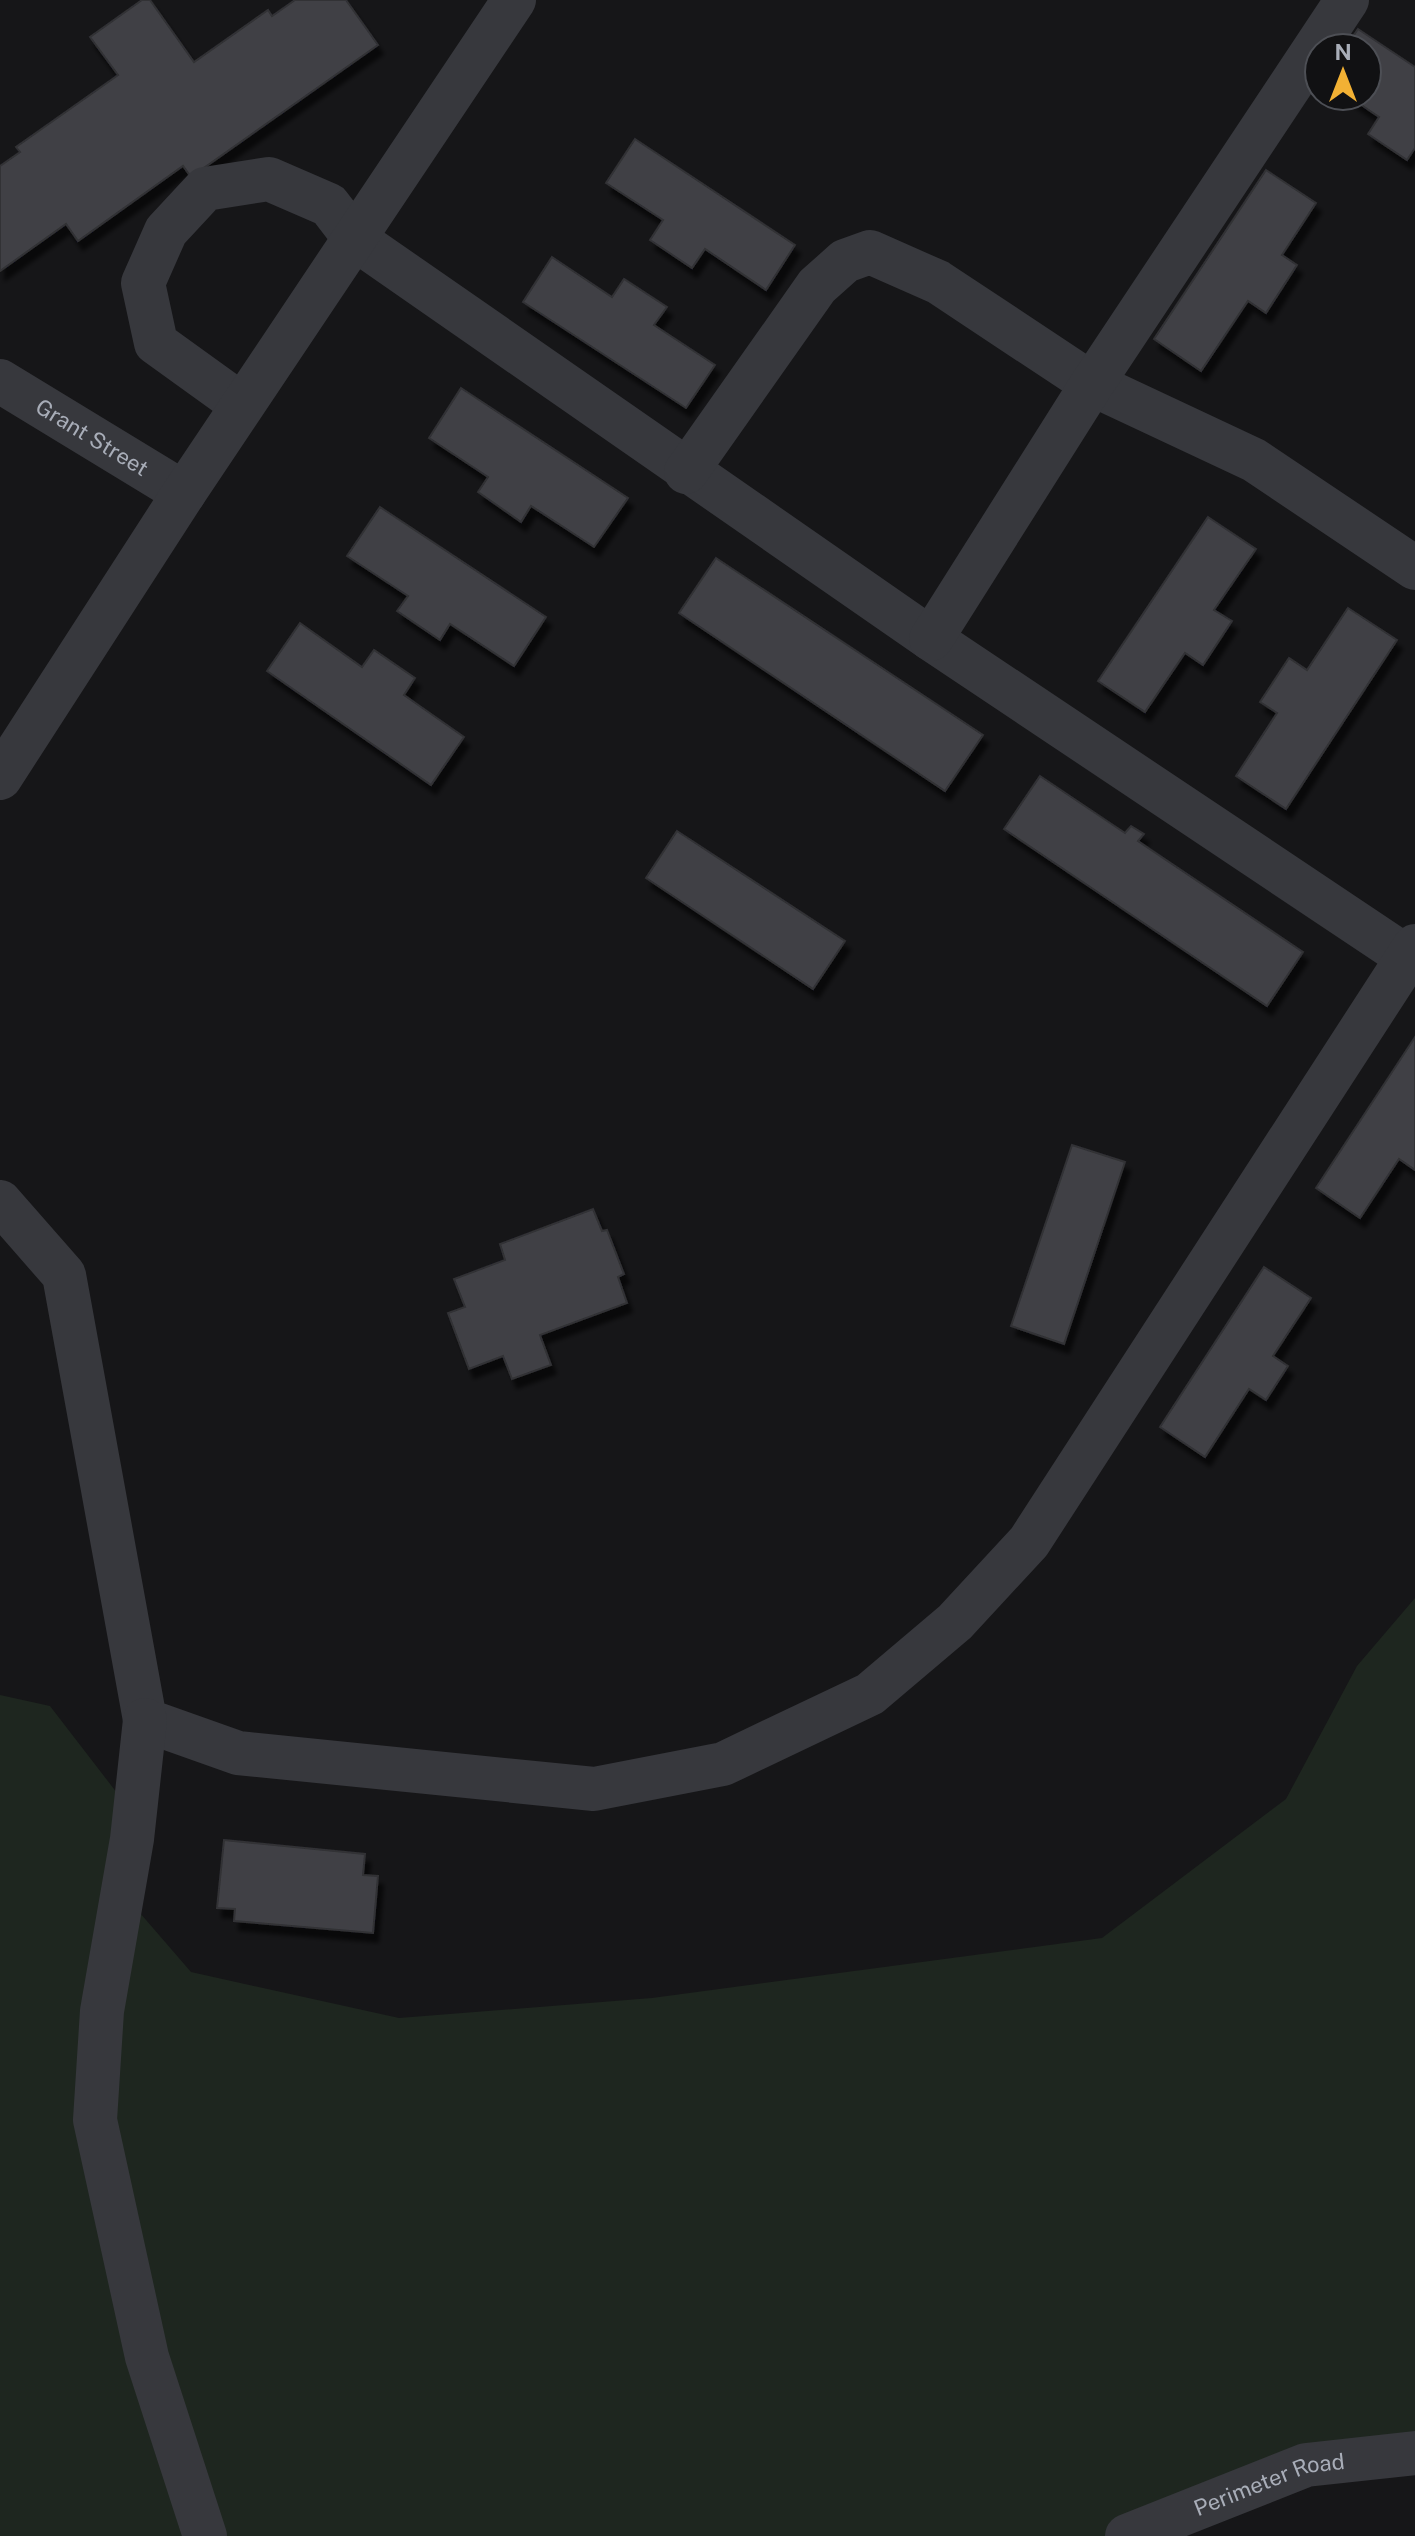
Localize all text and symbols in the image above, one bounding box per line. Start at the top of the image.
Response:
north arrow [1303,32,1383,112]
text: N [1334,39,1352,65]
street label: Grant Street [31,393,153,481]
street label: Perimeter Road [1190,2448,1346,2521]

